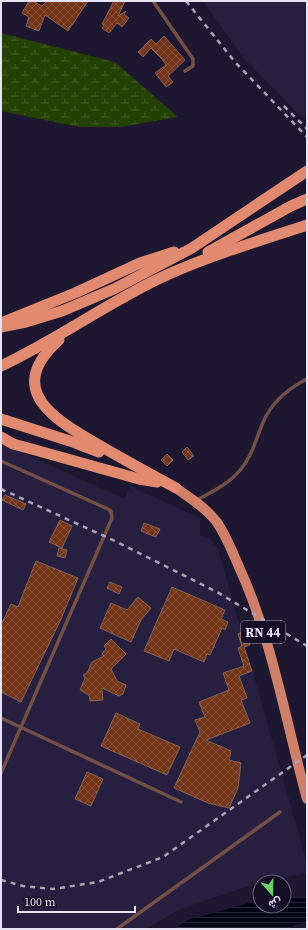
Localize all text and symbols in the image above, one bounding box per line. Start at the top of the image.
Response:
road number: RN 44 [241,621,285,643]
north arrow [252,874,292,914]
scale bar [18,888,135,914]
text: 100 m [24,894,56,910]
text: ش [266,894,284,912]

